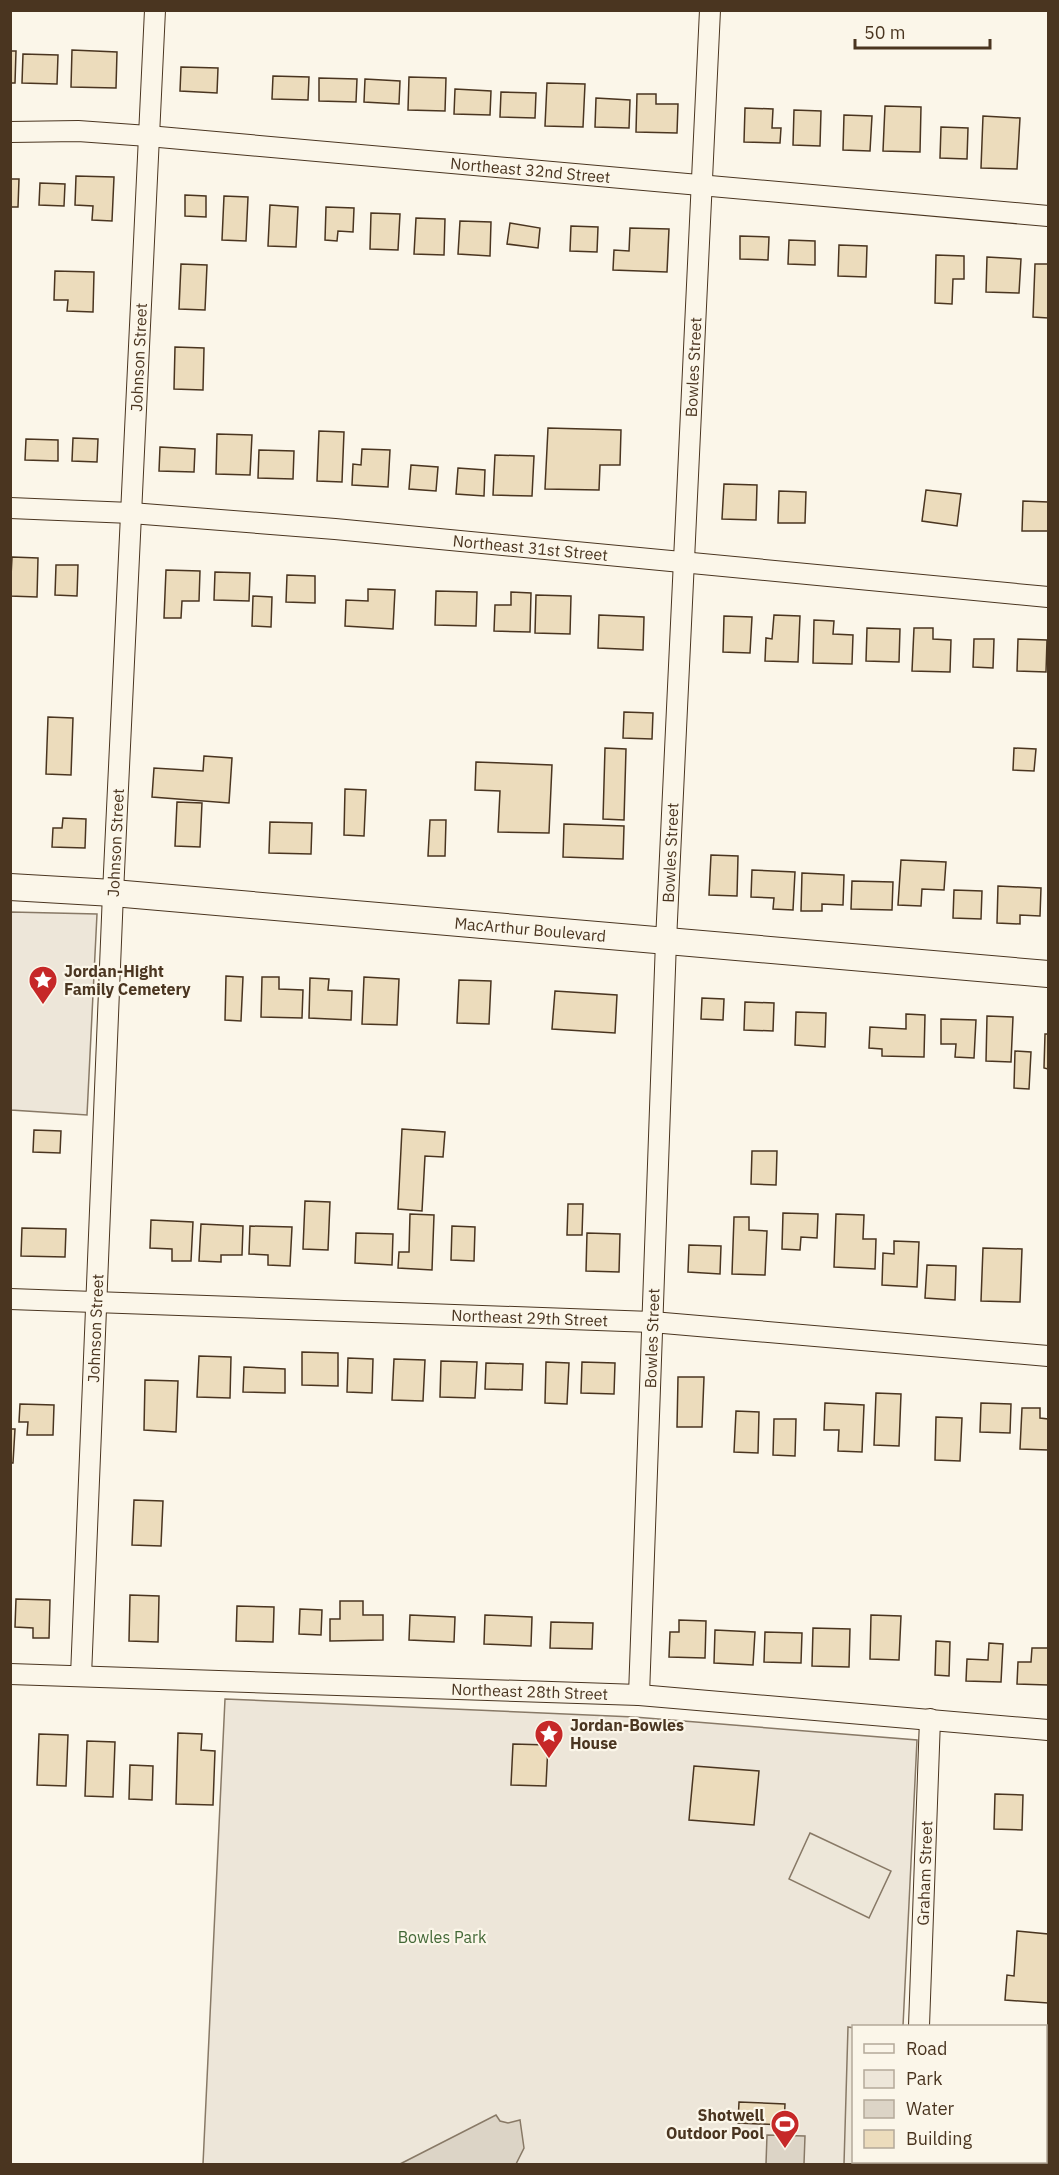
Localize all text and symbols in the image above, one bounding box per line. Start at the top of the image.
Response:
scale bar [855,12,990,50]
text: 50 m [864,21,906,44]
street label: Northeast 32nd Street [449,153,611,187]
street label: Johnson Street [126,302,151,412]
street label: Bowles Street [681,317,705,418]
street label: Northeast 31st Street [452,530,609,565]
street label: Johnson Street [103,788,128,898]
street label: Bowles Street [658,802,683,903]
street label: MacArthur Boulevard [454,913,607,946]
place label: Jordan-Hight Family Cemetery [64,961,191,999]
place icon: Jordan-Hight Family Cemetery [27,964,59,1006]
street label: Johnson Street [83,1273,107,1383]
street label: Bowles Street [640,1288,664,1389]
street label: Northeast 29th Street [451,1305,608,1330]
street label: Northeast 28th Street [451,1679,609,1704]
place label: Jordan-Bowles House [570,1715,684,1753]
place icon: Jordan-Bowles House [533,1718,565,1760]
street label: Graham Street [913,1820,936,1926]
park label: Bowles Park [398,1927,487,1947]
legend [852,2025,1047,2163]
text: Road [906,2037,947,2060]
text: Park [906,2067,943,2090]
text: Water [906,2097,955,2120]
place label: Shotwell Outdoor Pool [666,2105,764,2143]
sports icon: Shotwell Outdoor Pool [769,2108,801,2150]
text: Building [906,2127,973,2150]

